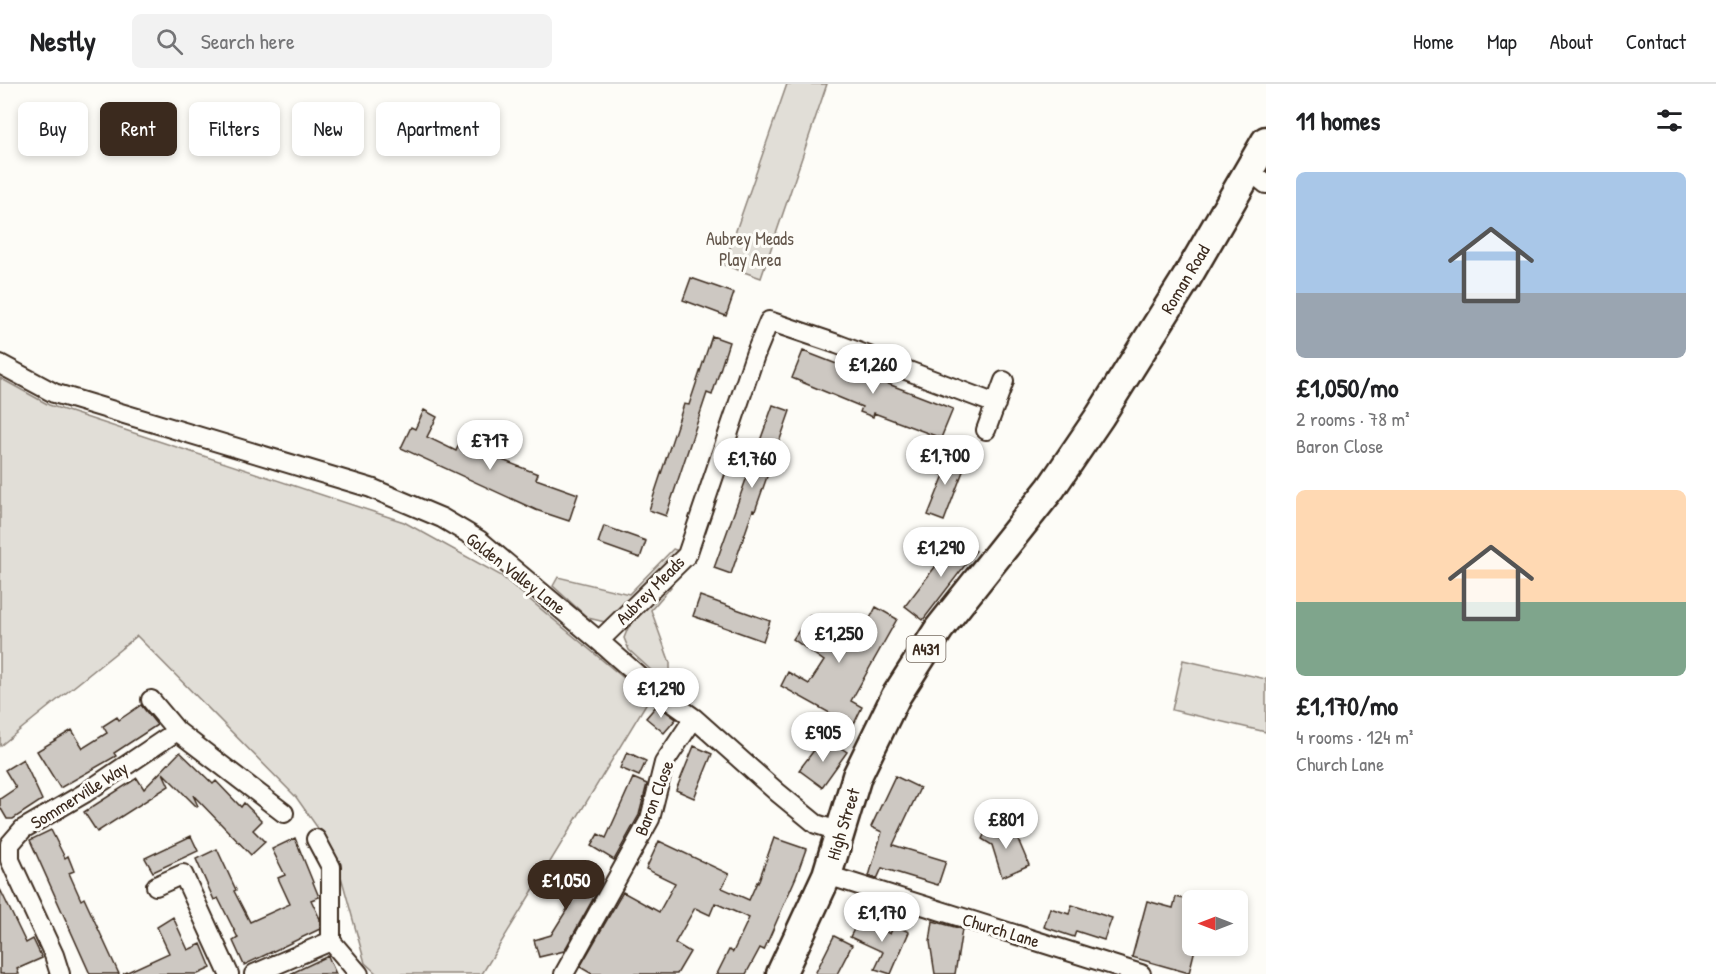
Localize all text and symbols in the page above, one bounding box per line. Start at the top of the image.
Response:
search box [132,14,552,68]
text: Nestly [30,22,96,60]
icon: search [153,25,186,58]
text: Search here [201,26,295,56]
text: Home [1413,27,1454,56]
text: Map [1487,27,1517,56]
text: About [1550,27,1593,56]
text: Contact [1626,27,1686,56]
chip: Buy [18,102,88,156]
chip: Rent [100,102,177,156]
chip: Filters [189,102,280,156]
chip: New [292,102,364,156]
chip: Apartment [376,102,500,156]
text: 11 homes [1296,103,1380,138]
icon: filters [1653,104,1686,137]
icon: home [1437,211,1545,319]
park label: Aubrey Meads Play Area [706,226,794,272]
street label: Roman Road [1155,240,1215,318]
pin: £1,260 [824,344,922,395]
text: £1,260 [849,350,897,377]
text: £1,050/mo [1296,370,1398,405]
text: 2 rooms · 78 m² [1296,405,1410,432]
pin: £717 [454,420,526,471]
text: £717 [471,426,509,453]
text: Baron Close [1296,432,1383,459]
pin: £1,700 [896,435,994,486]
pin: £1,760 [703,438,801,489]
text: £1,700 [920,441,970,468]
text: £1,760 [727,444,777,471]
street label: Golden Valley Lane [461,526,571,620]
pin: £1,290 [892,527,990,578]
icon: home [1437,529,1545,637]
text: £1,290 [917,533,965,560]
street label: Aubrey Meads [610,550,690,630]
pin: £1,250 [790,613,888,664]
text: £1,250 [814,619,864,646]
road number: A431 [906,636,946,662]
pin: £1,290 [612,668,710,719]
text: £1,290 [637,674,685,701]
text: £1,170/mo [1296,688,1398,723]
pin: £905 [787,712,859,763]
text: £905 [805,718,841,745]
text: 4 rooms · 124 m² [1296,723,1413,750]
text: Church Lane [1296,750,1384,777]
street label: Sommerville Way [26,755,133,835]
street label: Baron Close [628,757,680,839]
street label: High Street [820,784,866,863]
pin: £801 [970,799,1042,850]
text: £801 [988,805,1024,832]
pin: £1,050 [517,860,615,911]
text: £1,050 [542,866,590,893]
north arrow [1182,890,1248,956]
map controls [1182,890,1248,956]
pin: £1,170 [833,892,931,943]
text: £1,170 [858,898,906,925]
street label: Church Lane [959,906,1043,954]

